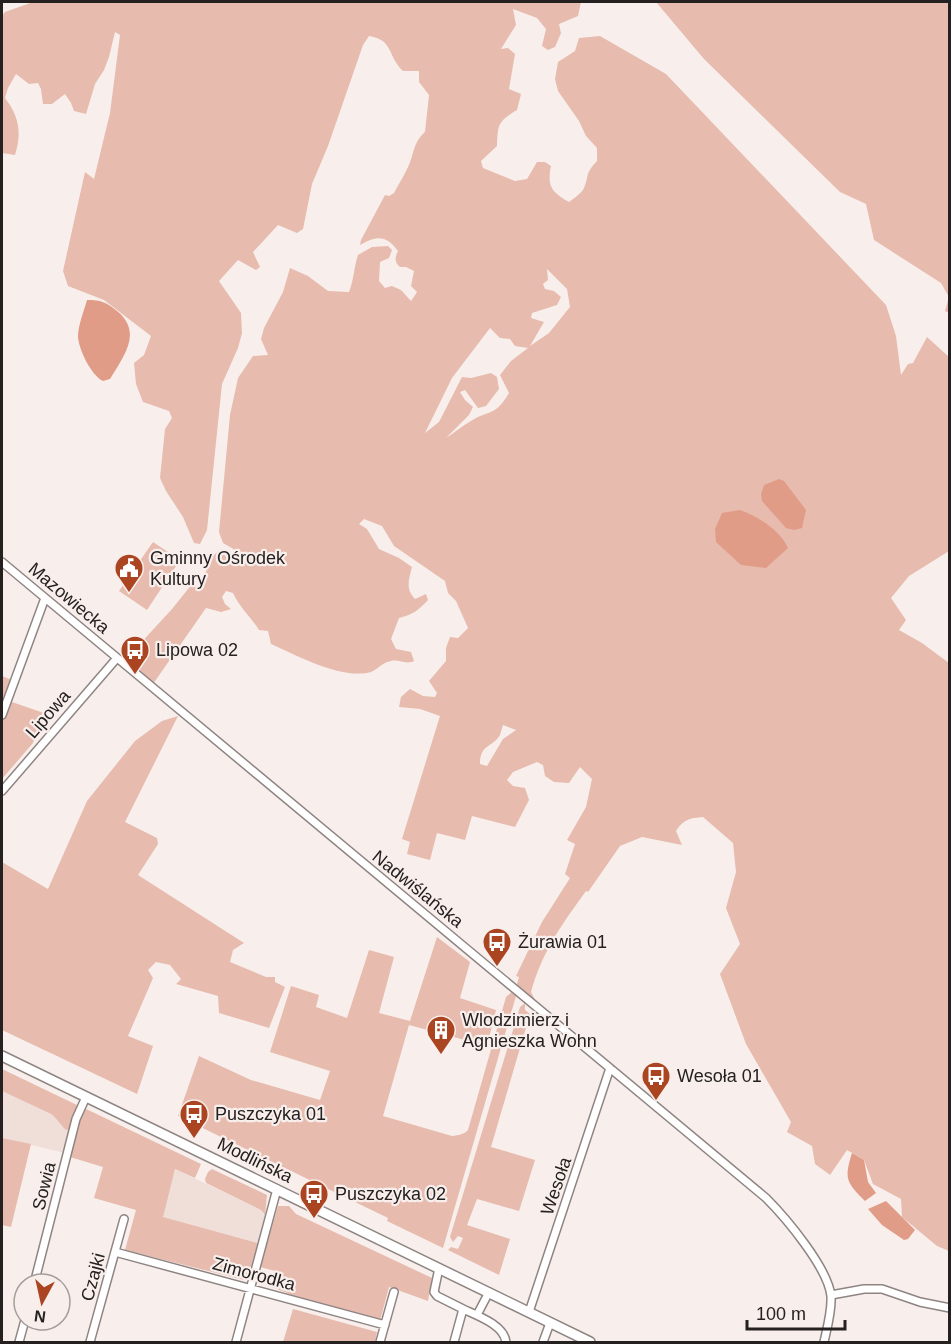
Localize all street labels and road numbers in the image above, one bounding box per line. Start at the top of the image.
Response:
street label: Mazowiecka [25,559,114,638]
street label: Lipowa [22,685,75,742]
street label: Nadwiślańska [369,846,468,932]
street label: Modlińska [214,1133,297,1187]
street label: Wesoła [537,1154,575,1217]
street label: Sowia [28,1159,60,1212]
street label: Czajki [77,1251,109,1303]
street label: Zimorodka [210,1253,299,1295]

